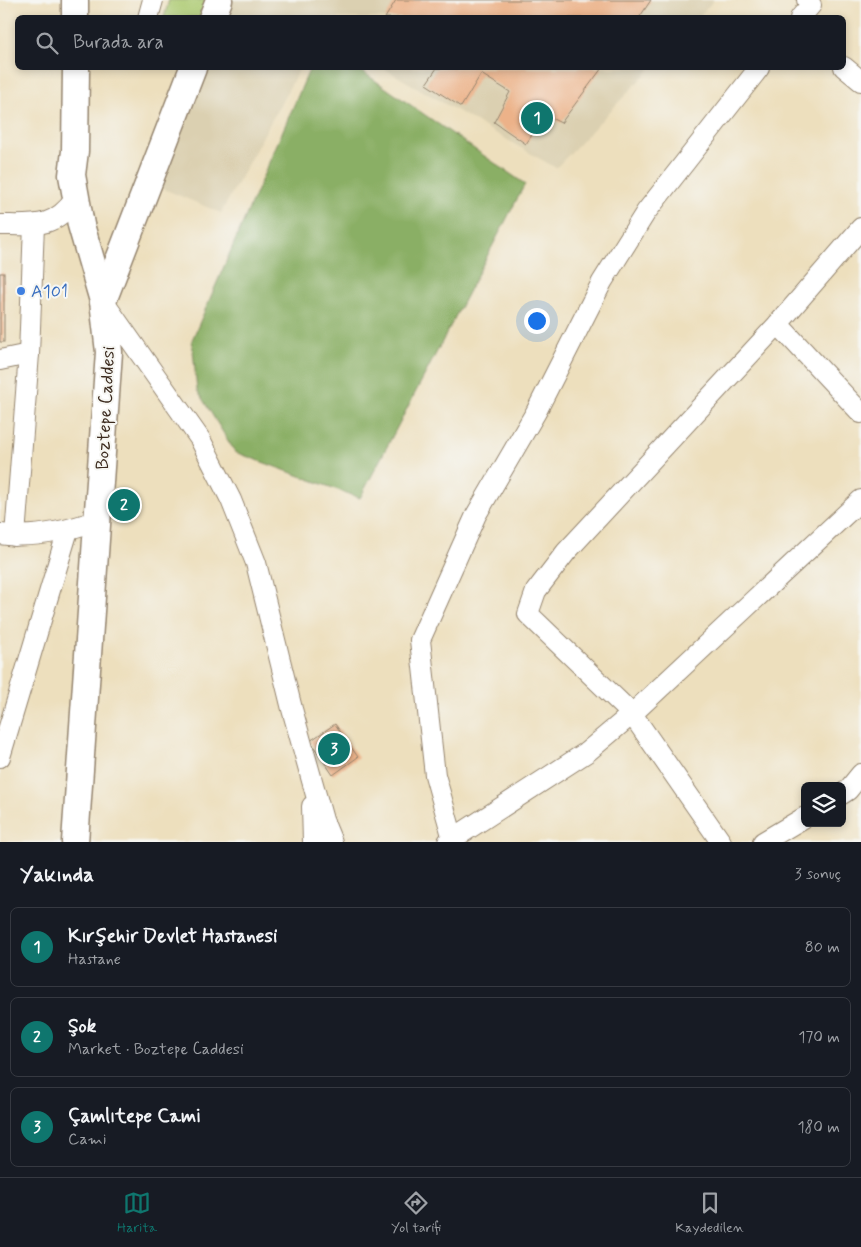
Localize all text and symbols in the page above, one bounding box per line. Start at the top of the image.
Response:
search box [15,15,846,70]
icon: search [33,29,61,57]
text: Burada ara [73,30,164,55]
pin: 1 [521,99,553,137]
place label: A101 [31,280,68,304]
marker: A101 [15,285,27,297]
your location [524,308,550,334]
street label: Boztepe Caddesi [91,346,121,470]
pin: 2 [108,486,140,524]
pin: 3 [318,730,350,768]
map controls [801,782,846,827]
button: layers [801,782,846,827]
text: Yakında [20,861,94,889]
text: 3 sonuç [794,864,841,885]
text: Kırşehir Devlet Hastanesi [68,924,277,949]
text: 1 [33,937,41,958]
text: 80 m [805,937,840,958]
text: Hastane [68,949,121,970]
text: Şok [68,1014,96,1039]
text: 2 [33,1027,41,1048]
text: 170 m [798,1027,840,1048]
text: Market · Boztepe Caddesi [68,1039,244,1060]
text: Çamlıtepe Cami [68,1104,201,1129]
text: 3 [33,1117,41,1138]
text: 180 m [797,1117,840,1138]
text: Cami [68,1129,107,1150]
tab: Harita [117,1189,157,1237]
tab: Yol tarifi [391,1189,441,1237]
tab: Kaydedilen [675,1189,744,1237]

